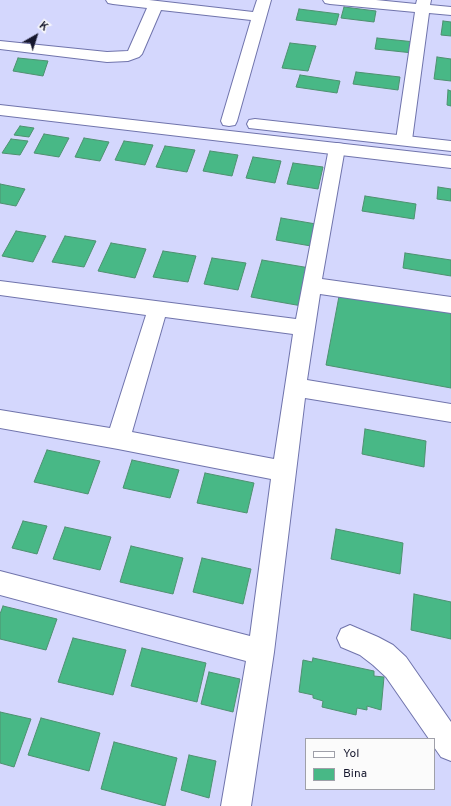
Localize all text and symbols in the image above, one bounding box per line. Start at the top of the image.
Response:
north arrow [16,16,56,56]
text: K [36,19,51,35]
legend [305,738,435,790]
text: Yol [343,746,359,762]
text: Bina [343,766,367,782]

